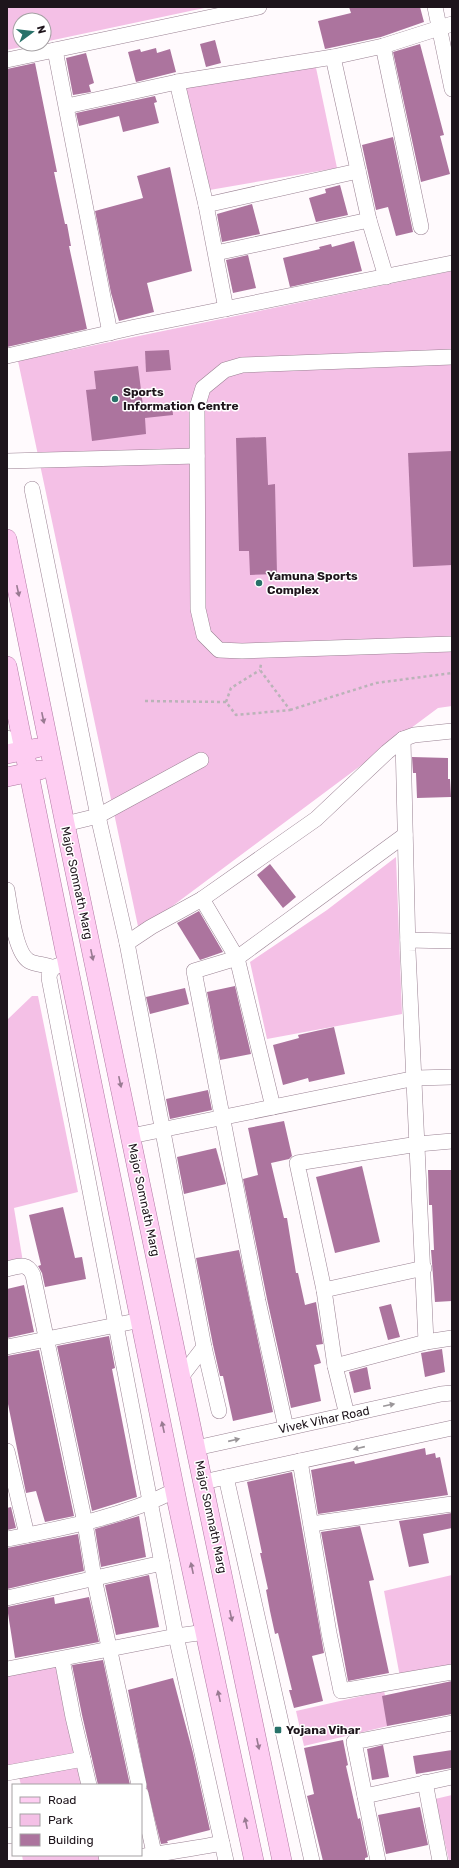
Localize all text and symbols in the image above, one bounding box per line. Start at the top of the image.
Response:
north arrow [12,12,52,52]
text: N [34,24,49,35]
place label: Sports Information Centre [123,385,239,413]
marker: Sports Information Centre [110,394,120,404]
place label: Yamuna Sports Complex [267,569,358,597]
marker: Yamuna Sports Complex [254,578,264,588]
one-way arrow [15,585,21,597]
one-way arrow [41,712,47,724]
street label: Major Somnath Marg [58,825,96,941]
one-way arrow [90,949,96,961]
one-way arrow [117,1076,123,1089]
street label: Major Somnath Marg [125,1142,163,1258]
one-way arrow [382,1402,395,1408]
street label: Vivek Vihar Road [277,1403,371,1437]
one-way arrow [159,1421,165,1434]
one-way arrow [228,1436,240,1442]
one-way arrow [353,1445,365,1451]
street label: Major Somnath Marg [192,1459,230,1575]
one-way arrow [188,1562,194,1575]
one-way arrow [229,1610,235,1623]
one-way arrow [216,1689,222,1702]
place label: Yojana Vihar [286,1723,361,1737]
marker: Yojana Vihar [273,1725,283,1735]
one-way arrow [255,1738,261,1750]
legend [12,1784,142,1856]
text: Road [48,1793,76,1807]
text: Park [48,1813,74,1827]
one-way arrow [242,1817,248,1829]
text: Building [48,1833,94,1847]

